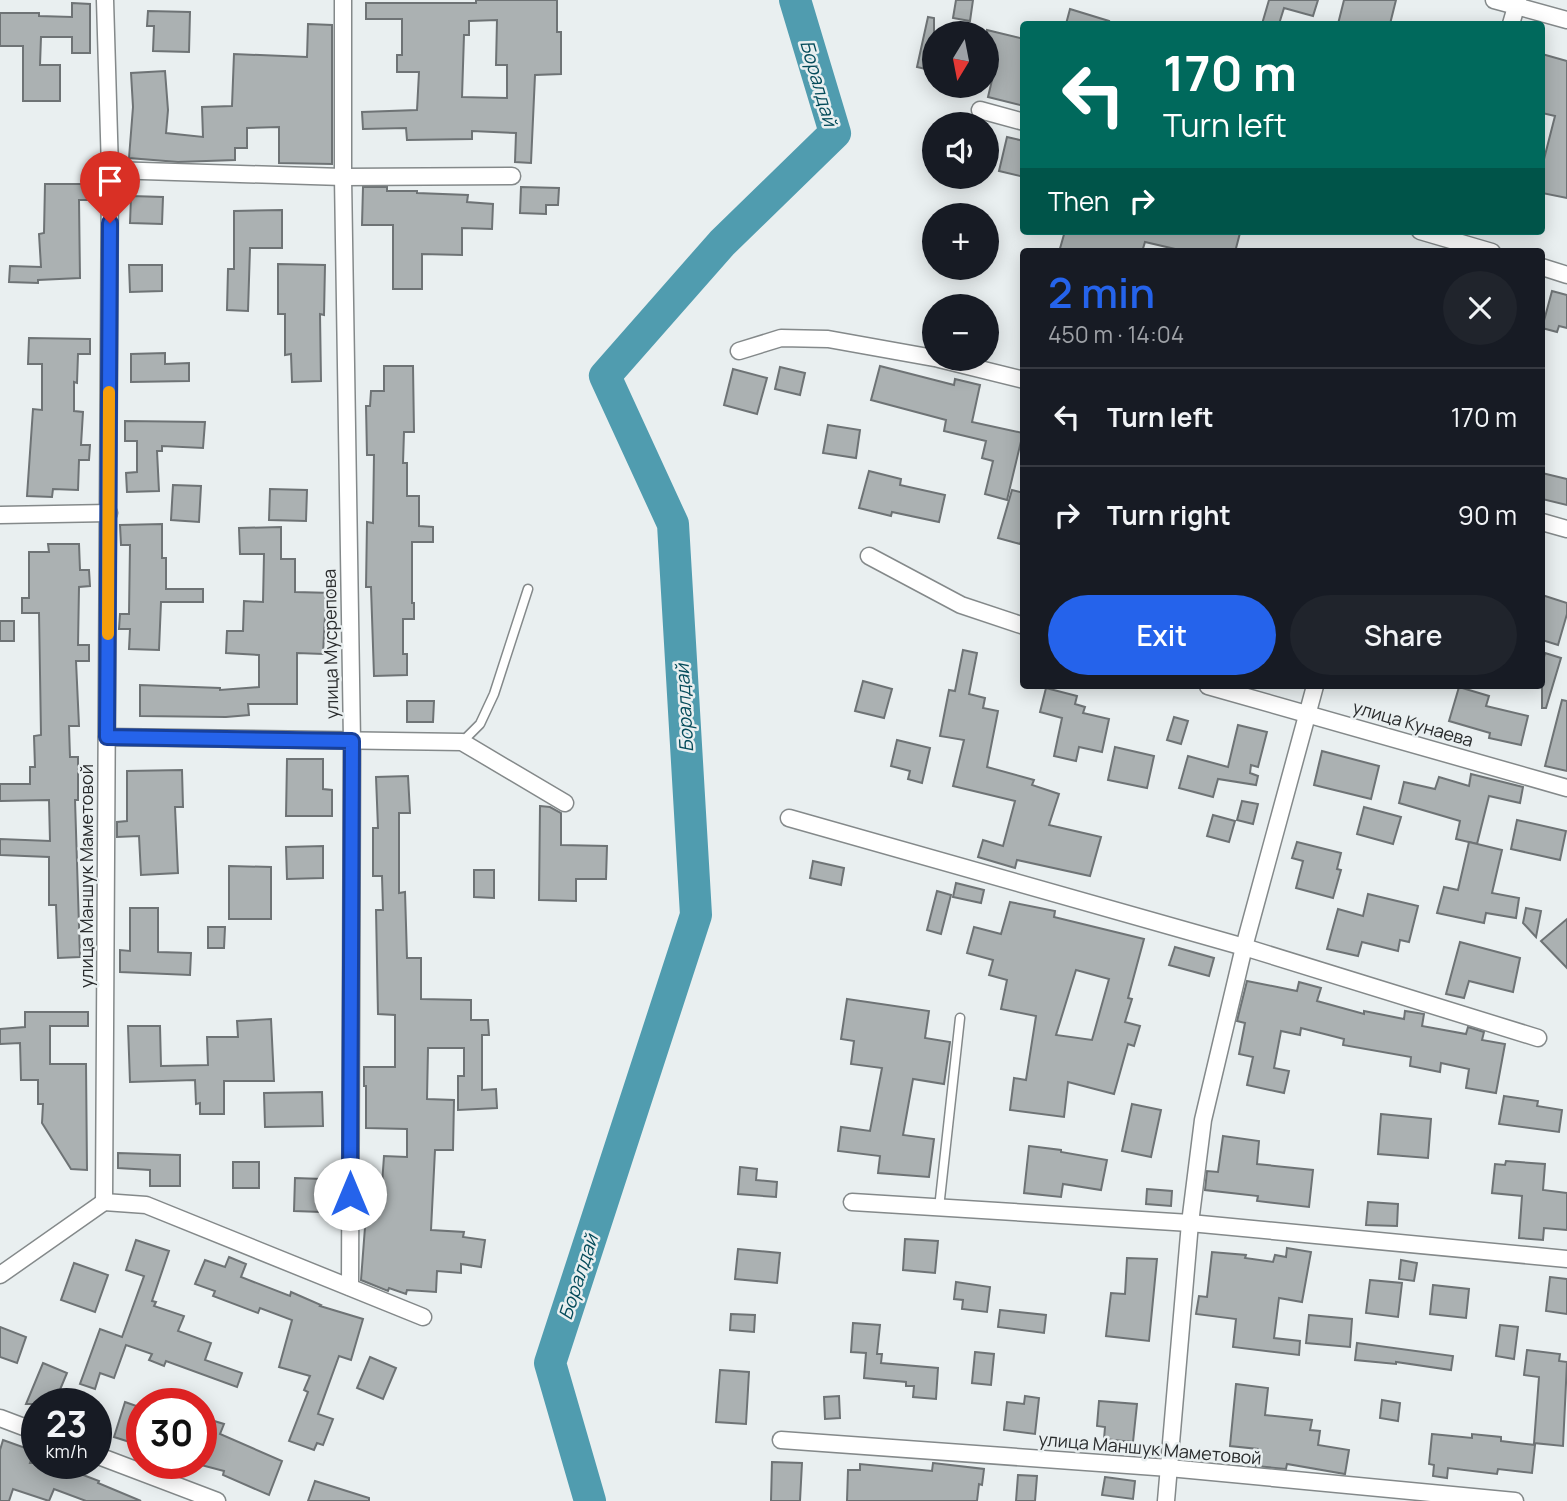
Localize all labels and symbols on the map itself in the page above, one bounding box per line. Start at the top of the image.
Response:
north arrow [922,21,999,98]
water label: Боралдай [794,37,844,131]
pin [80,151,140,223]
street label: улица Мусрепова [317,569,343,719]
water label: Боралдай [669,661,699,753]
street label: улица Кунаева [1350,694,1476,752]
street label: улица Маншук Маметовой [74,764,98,988]
position arrow [313,1157,387,1231]
water label: Боралдай [552,1229,605,1323]
speed limit sign: 30 [126,1388,217,1479]
street label: улица Маншук Маметовой [1037,1426,1263,1470]

